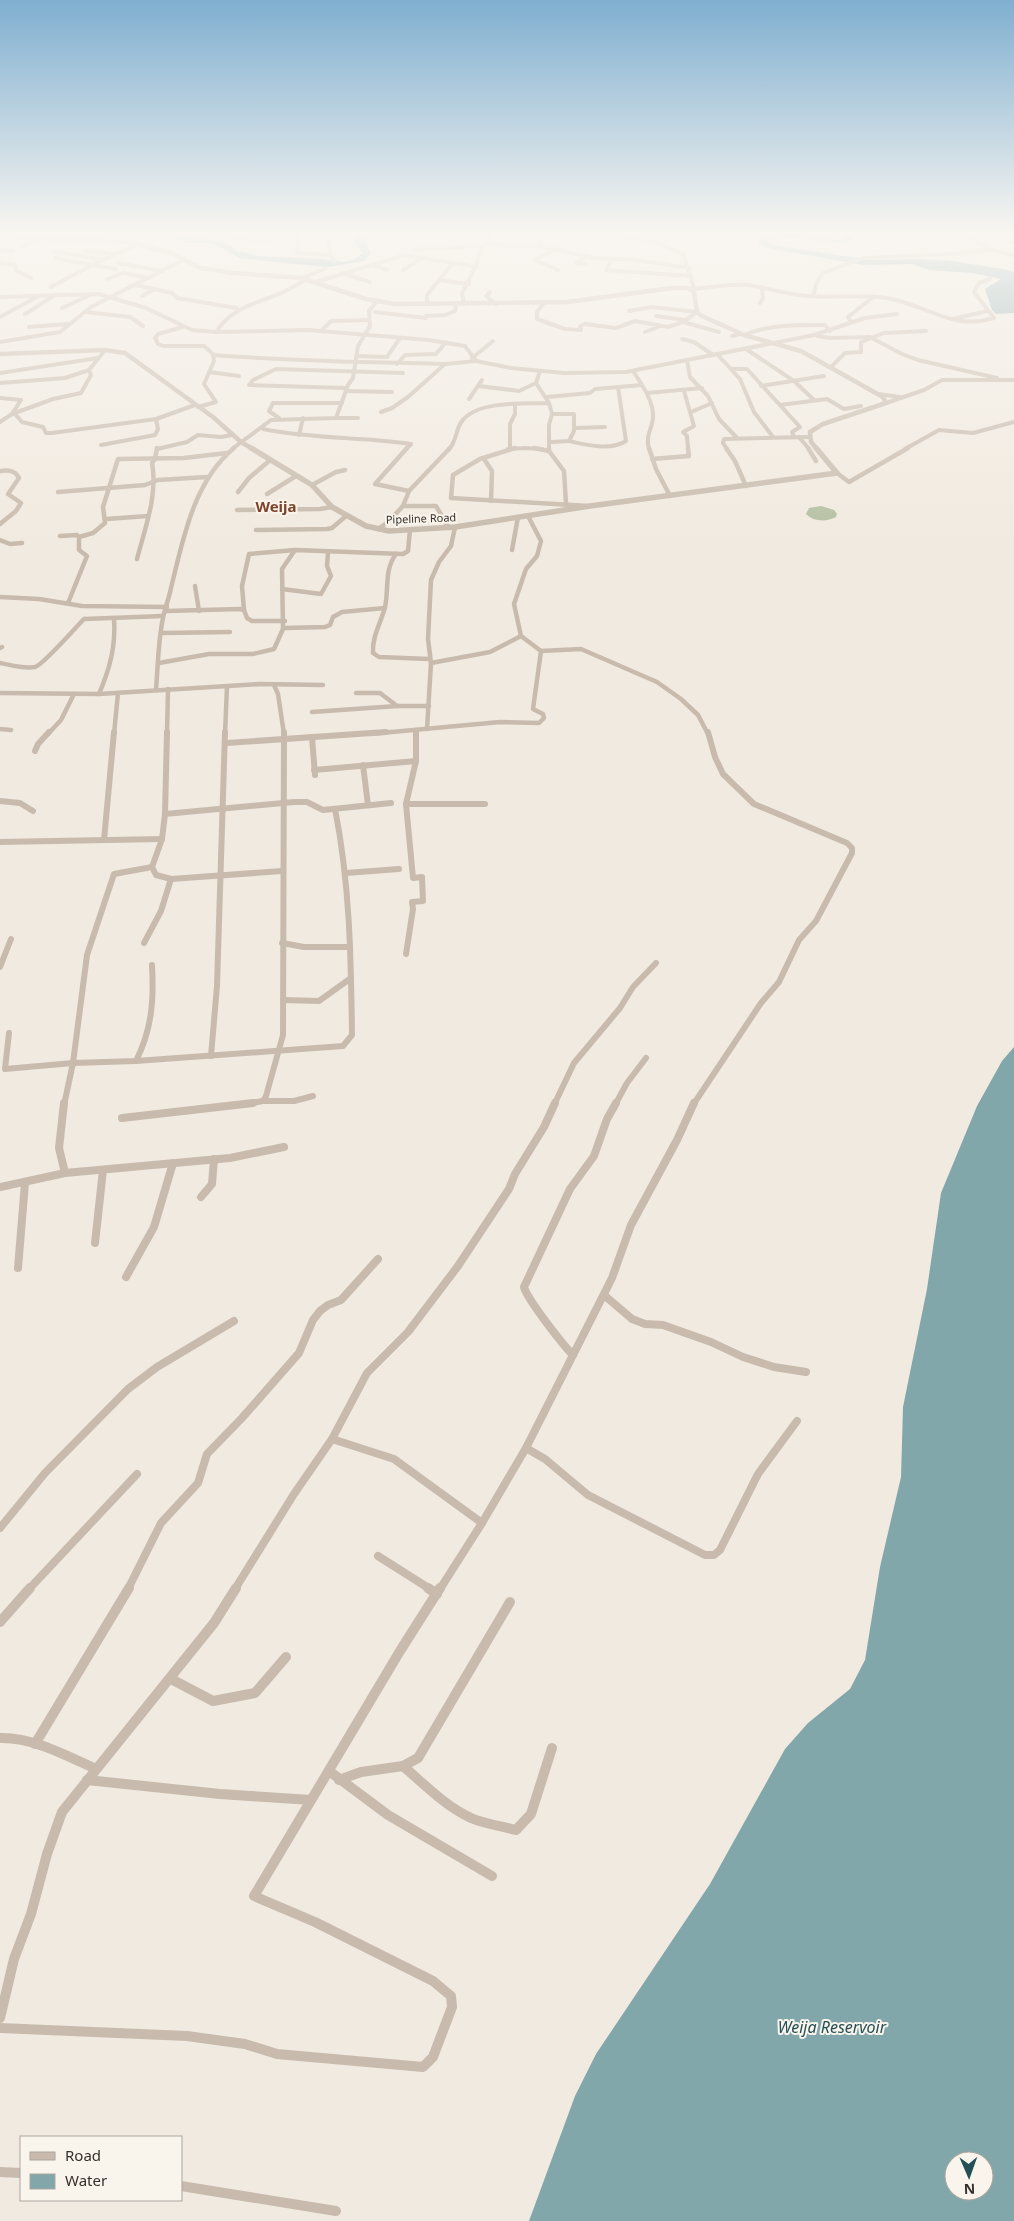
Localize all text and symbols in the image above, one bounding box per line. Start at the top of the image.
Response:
district label: Weija [255,496,297,516]
street label: Pipeline Road [386,509,456,527]
water label: Weija Reservoir [778,2016,887,2038]
legend [20,2136,182,2201]
text: Road [65,2145,101,2165]
north arrow [944,2151,994,2201]
text: Water [65,2170,107,2190]
text: N [963,2180,975,2199]

